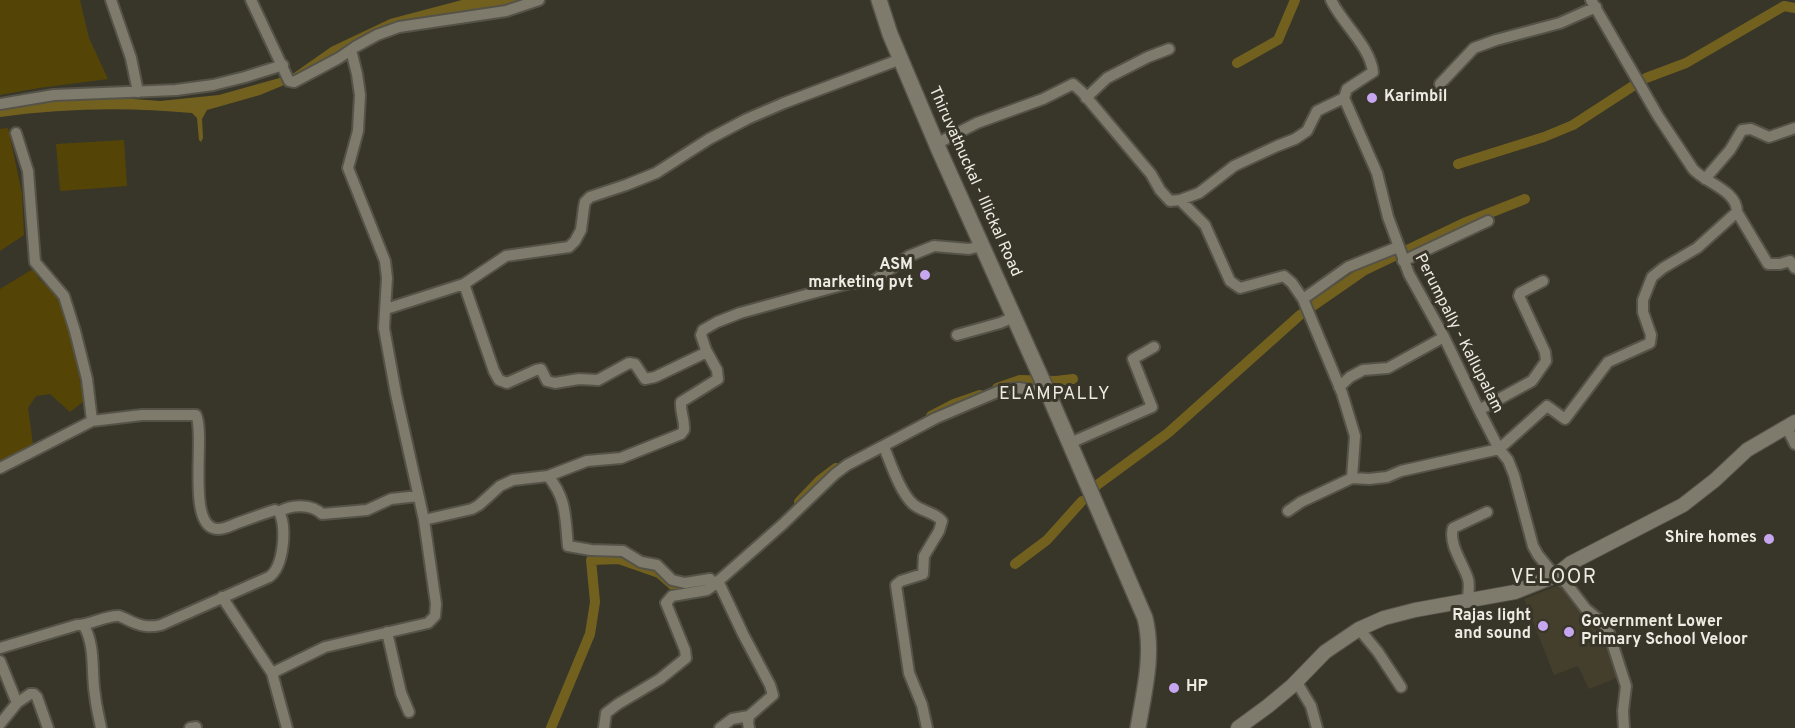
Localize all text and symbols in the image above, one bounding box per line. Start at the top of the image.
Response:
street label: Thiruvathuckal - Illickal Road [923,84,1025,280]
place label: Karimbil [1384,88,1447,108]
marker: Karimbil [1365,91,1379,105]
street label: Perumpally - Kallupalam [1409,251,1507,417]
place label: ASM marketing pvt [808,256,913,294]
marker: ASM marketing pvt [918,268,932,282]
district label: ELAMPALLY [999,384,1111,406]
place label: Shire homes [1665,529,1757,549]
marker: Shire homes [1762,532,1776,546]
district label: VELOOR [1510,567,1598,591]
place label: Rajas light and sound [1452,607,1531,645]
place label: Government Lower Primary School Veloor [1581,613,1748,651]
marker: Rajas light and sound [1536,619,1550,633]
marker: Government Lower Primary School Veloor [1562,625,1576,639]
place label: HP [1186,678,1208,698]
marker: HP [1167,681,1181,695]

